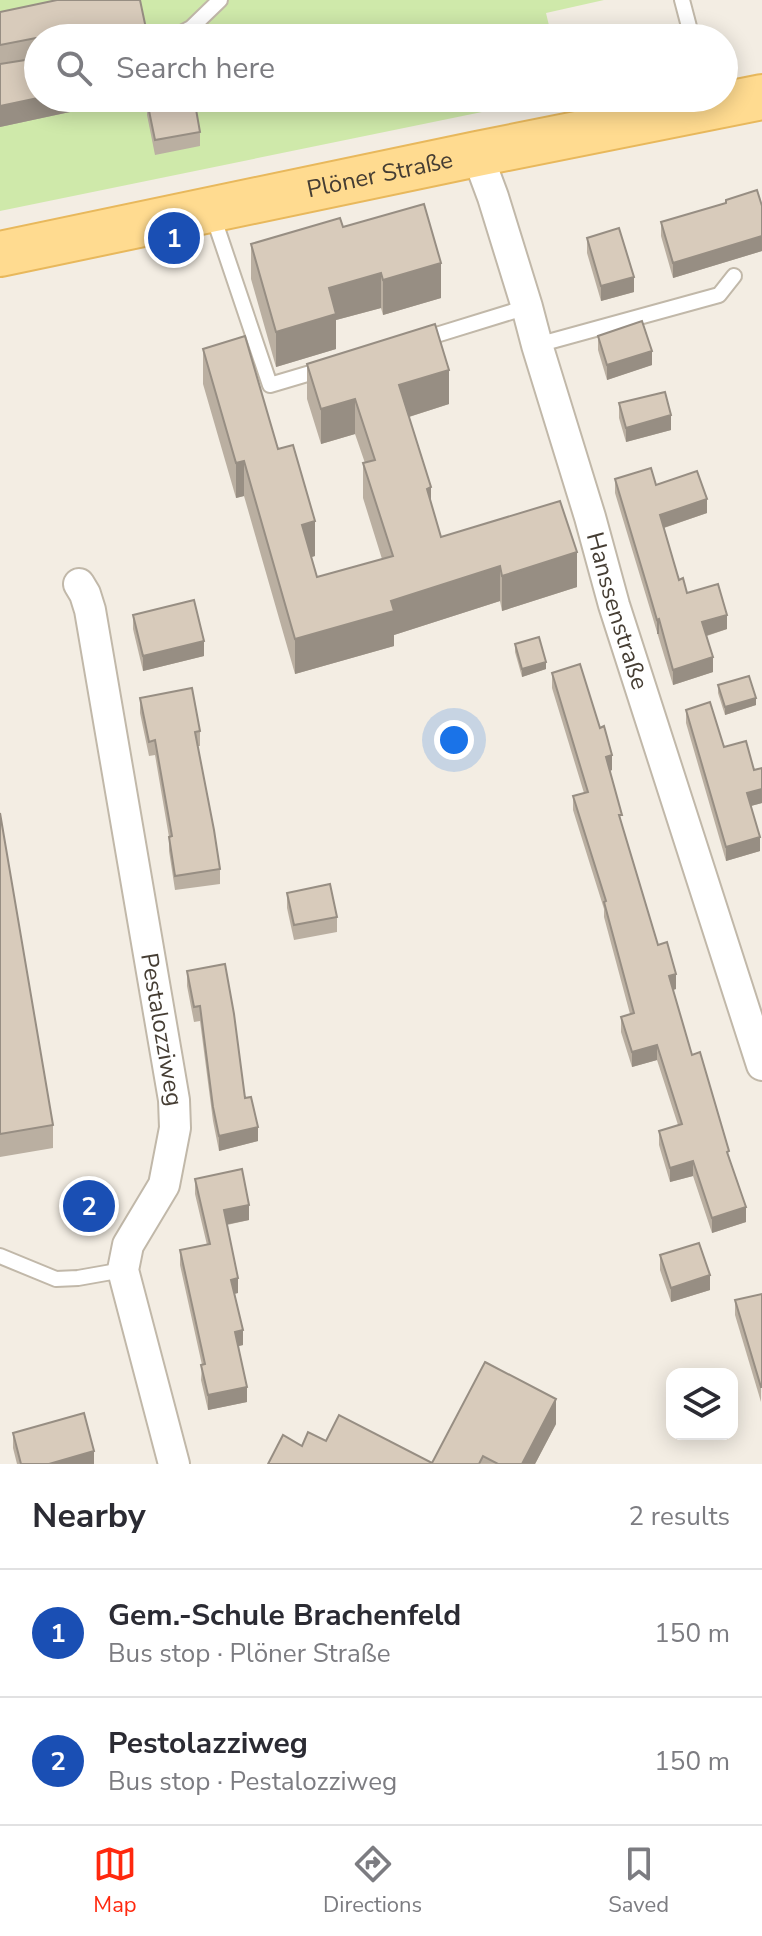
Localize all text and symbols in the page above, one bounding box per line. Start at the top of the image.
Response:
search box [24,24,738,112]
icon: search [52,46,96,90]
text: Search here [116,48,275,89]
street label: Plöner Straße [304,143,456,205]
pin: 1 [148,208,200,268]
street label: Hanssenstraße [579,529,656,694]
your location [434,720,474,760]
street label: Pestalozziweg [133,950,191,1108]
pin: 2 [63,1176,115,1236]
map controls [666,1368,738,1440]
button: layers [666,1368,738,1440]
text: Nearby [32,1493,146,1539]
text: 2 results [629,1499,730,1534]
text: Gem.-Schule Brachenfeld [108,1595,461,1636]
text: 1 [50,1616,66,1651]
text: 150 m [654,1616,730,1651]
text: Bus stop · Plöner Straße [108,1636,391,1671]
text: Pestolazziweg [108,1723,308,1764]
text: 2 [50,1744,66,1779]
text: 150 m [654,1744,730,1779]
text: Bus stop · Pestalozziweg [108,1764,397,1799]
tab: Map [93,1842,137,1920]
tab: Directions [323,1842,422,1920]
tab: Saved [608,1842,669,1920]

